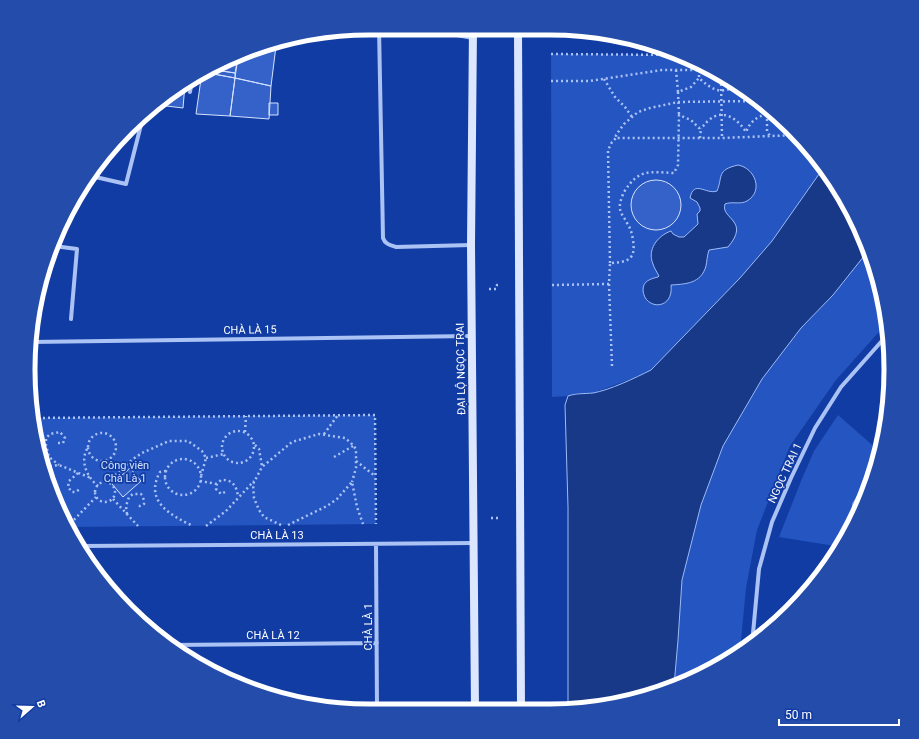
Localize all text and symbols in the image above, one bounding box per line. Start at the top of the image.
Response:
street label: CHÀ LÀ 15 [223,323,277,337]
street label: ĐẠI LỘ NGỌC TRAI [454,323,468,415]
street label: NGỌC TRAI 1 [765,441,805,505]
park label: Công viên Chà Là 1 [101,459,149,485]
street label: CHÀ LÀ 13 [250,529,304,542]
street label: CHÀ LÀ 1 [362,603,375,651]
street label: CHÀ LÀ 12 [246,629,300,642]
north arrow [12,687,52,727]
text: B [34,698,48,709]
scale bar [779,701,899,727]
text: 50 m [785,708,812,722]

